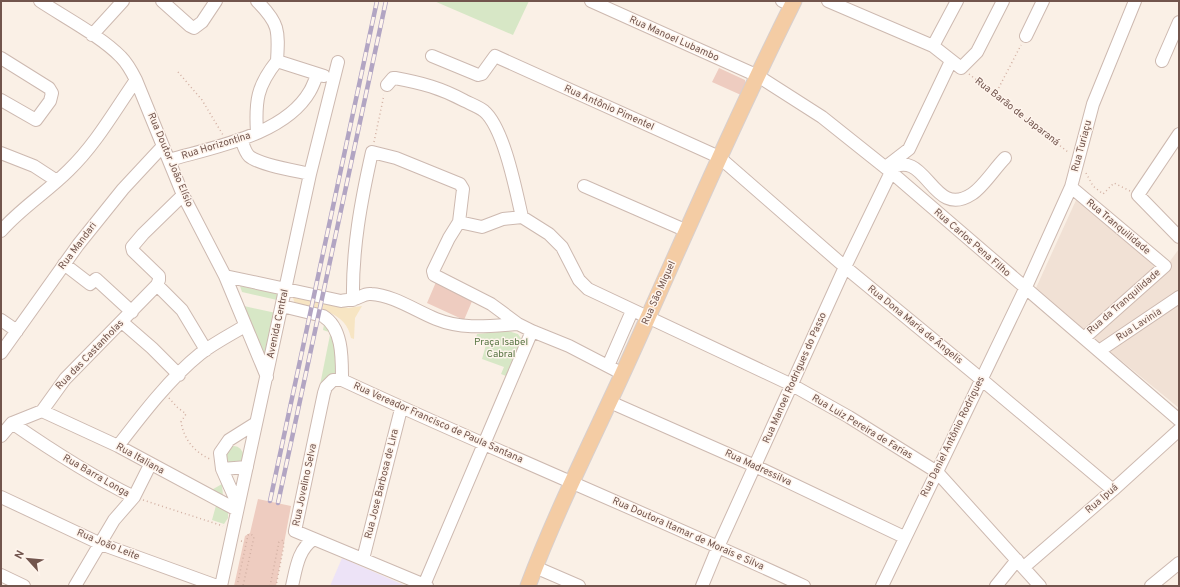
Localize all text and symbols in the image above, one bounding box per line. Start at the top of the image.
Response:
street label: Rua Manoel Lubambo [627,13,721,65]
street label: Rua Barão de Japaraná [972,75,1062,149]
street label: Rua Antônio Pimentel [562,82,656,134]
street label: Rua Doutor João Elísio [144,111,196,210]
street label: Rua Turiaçu [1069,119,1095,173]
street label: Rua Horizontina [180,129,252,163]
street label: Rua Tranquilidade [1083,196,1153,258]
street label: Rua Carlos Pena Filho [931,206,1014,280]
street label: Rua Mandari [56,220,100,272]
street label: Rua São Miguel [639,259,679,327]
street label: Rua da Tranquilidade [1084,266,1164,338]
street label: Rua Dona Maria de Ângelis [865,283,965,368]
street label: Avenida Central [264,288,292,360]
street label: Rua Lavinia [1114,305,1164,345]
street label: Rua Manoel Rodrigues do Passo [760,310,830,446]
street label: Rua das Castanholas [53,317,127,393]
park label: Praça Isabel Cabral [474,336,528,361]
street label: Rua Daniel Antônio Rodrigues [918,374,988,500]
street label: Rua Vereador Francisco de Paula Santana [351,380,525,466]
street label: Rua Luiz Pereira de Farias [809,392,915,462]
street label: Rua Jose Barbosa de Lira [362,428,402,540]
street label: Rua Italiana [114,440,166,478]
street label: Rua Jovelino Selva [290,443,320,527]
street label: Rua Madressilva [723,447,793,489]
street label: Rua Barra Longa [60,452,132,500]
street label: Rua Ipuá [1083,481,1121,517]
street label: Rua Doutora Itamar de Morais e Silva [610,495,766,573]
street label: Rua João Leite [75,526,141,564]
north arrow [8,539,48,579]
text: N [12,548,28,562]

